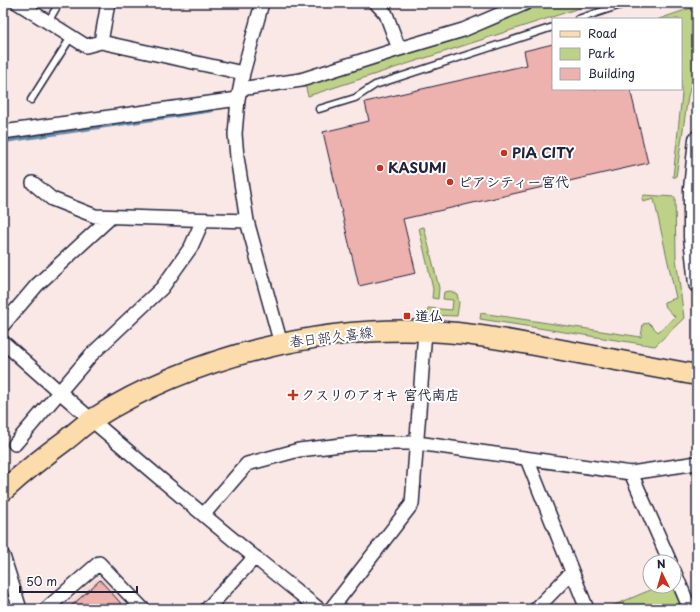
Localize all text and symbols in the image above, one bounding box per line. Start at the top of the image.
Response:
legend [552,18,682,90]
text: Road [588,24,617,42]
text: Park [588,44,615,62]
text: Building [588,64,635,82]
place label: PIA CITY [512,142,575,163]
marker: PIA CITY [499,148,509,158]
place label: KASUMI [388,157,446,178]
marker: KASUMI [375,163,385,173]
place label: ピアシティー宮代 [458,171,569,192]
marker: ピアシティー宮代 [445,177,455,187]
place label: 道仏 [415,305,443,326]
marker: 道仏 [402,311,412,321]
street label: 春日部久喜線 [288,321,374,352]
place label: クスリのアオキ 宮代南店 [301,384,460,405]
marker: クスリのアオキ 宮代南店 [288,390,298,400]
north arrow [642,554,682,594]
text: N [656,555,666,572]
scale bar [20,568,137,594]
text: 50 m [26,572,57,590]

